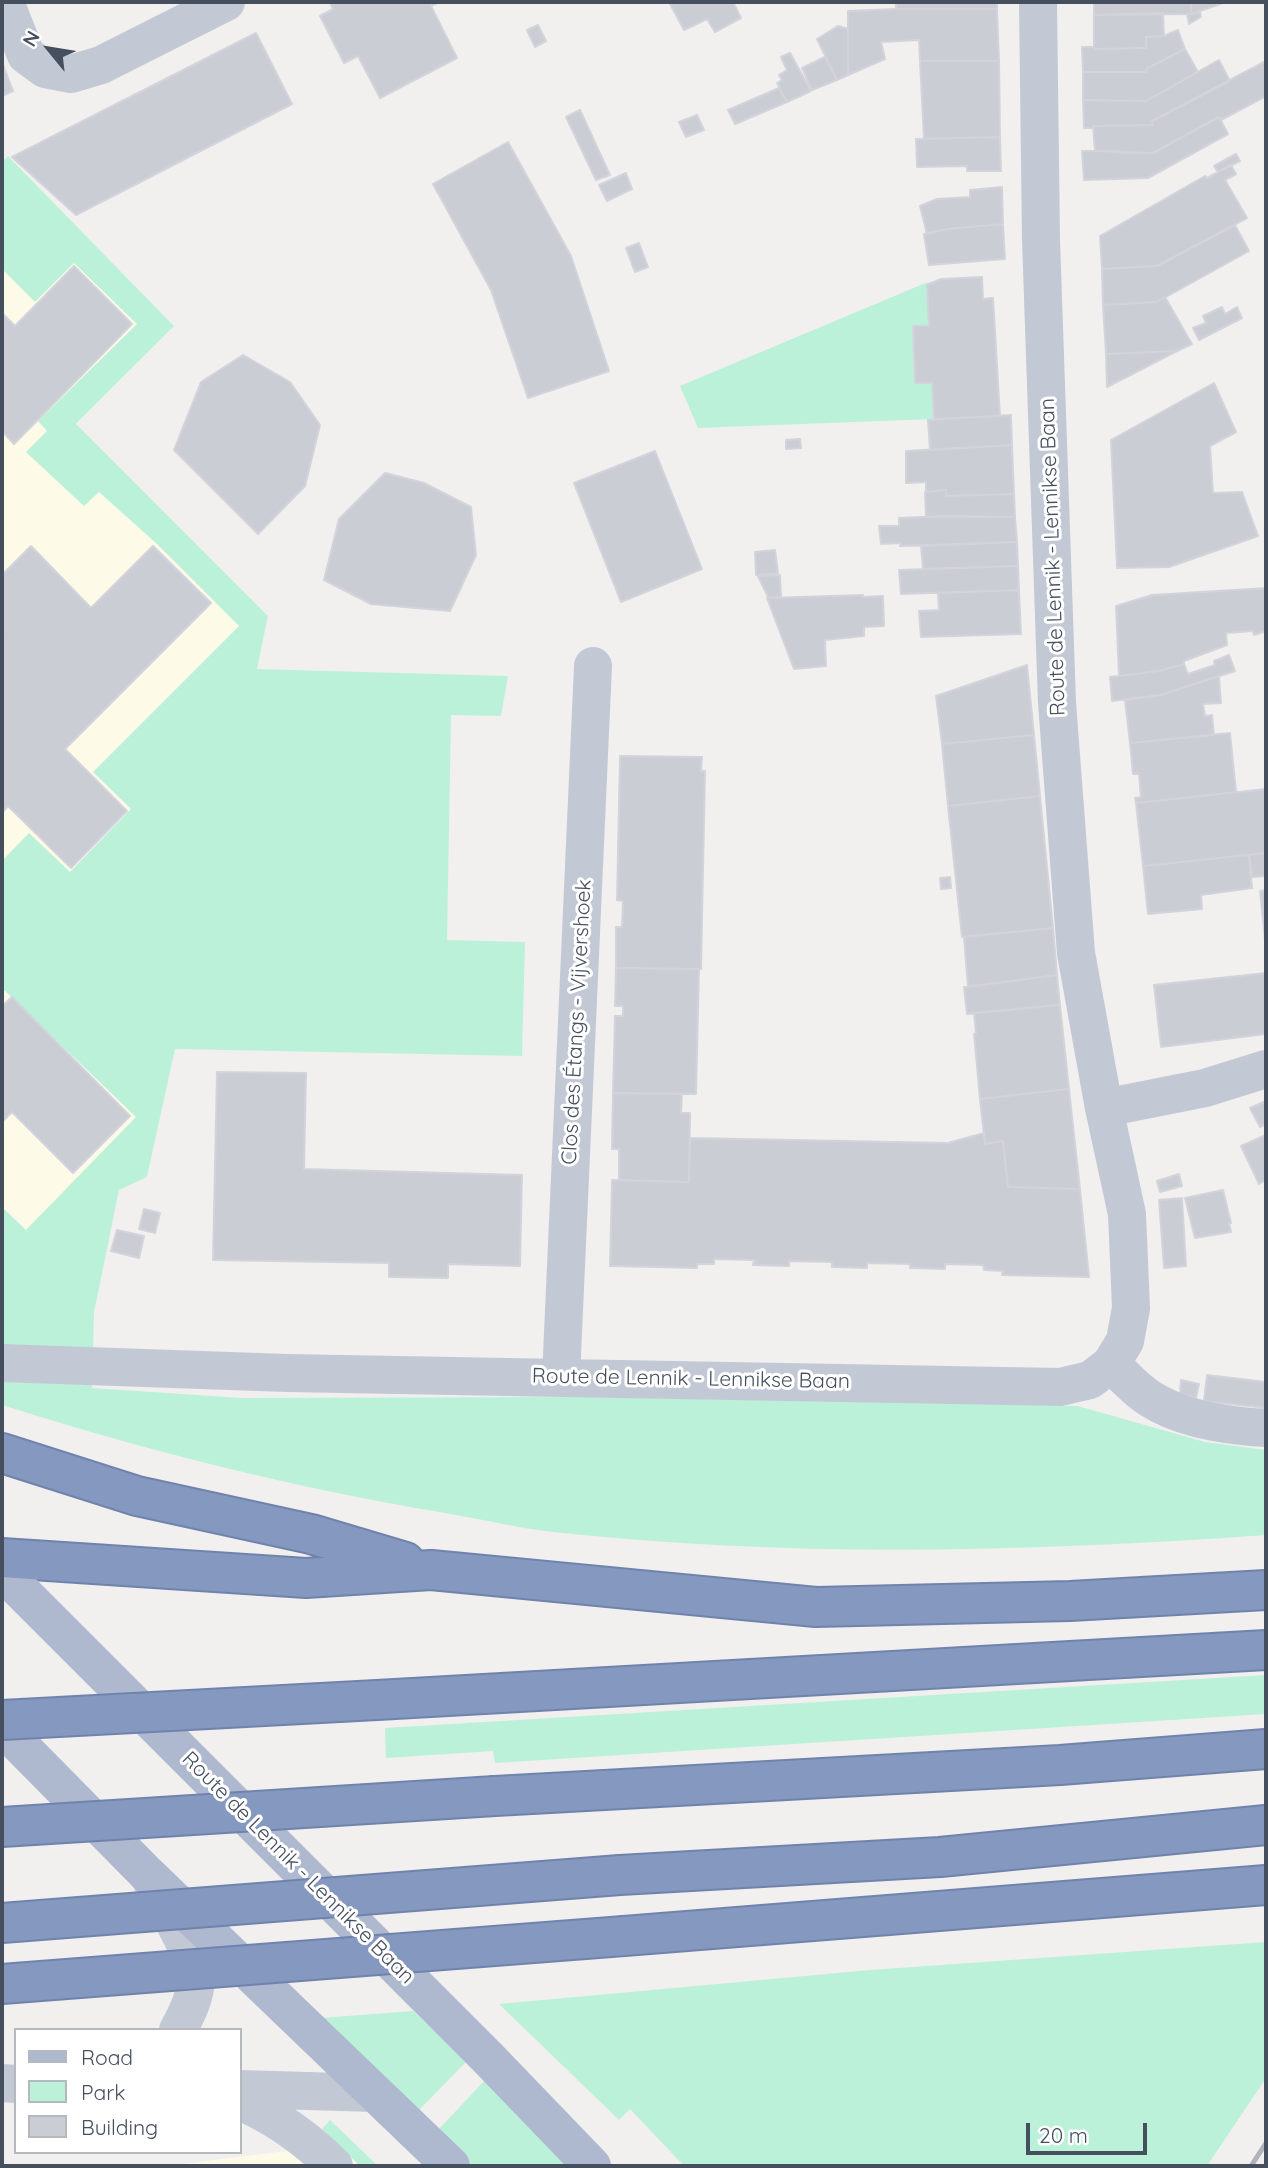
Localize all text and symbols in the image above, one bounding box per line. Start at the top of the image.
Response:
north arrow [14,14,84,84]
text: N [17,26,45,51]
street label: Route de Lennik - Lennikse Baan [1035,398,1071,716]
street label: Clos des Étangs - Vijvershoek [557,879,597,1165]
street label: Route de Lennik - Lennikse Baan [532,1364,850,1394]
street label: Route de Lennik - Lennikse Baan [177,1747,419,1989]
legend [14,2028,242,2154]
text: Road [81,2044,133,2070]
text: Park [81,2079,125,2105]
scale bar [1030,2108,1151,2152]
text: Building [81,2114,158,2140]
text: 20 m [1039,2122,1088,2148]

